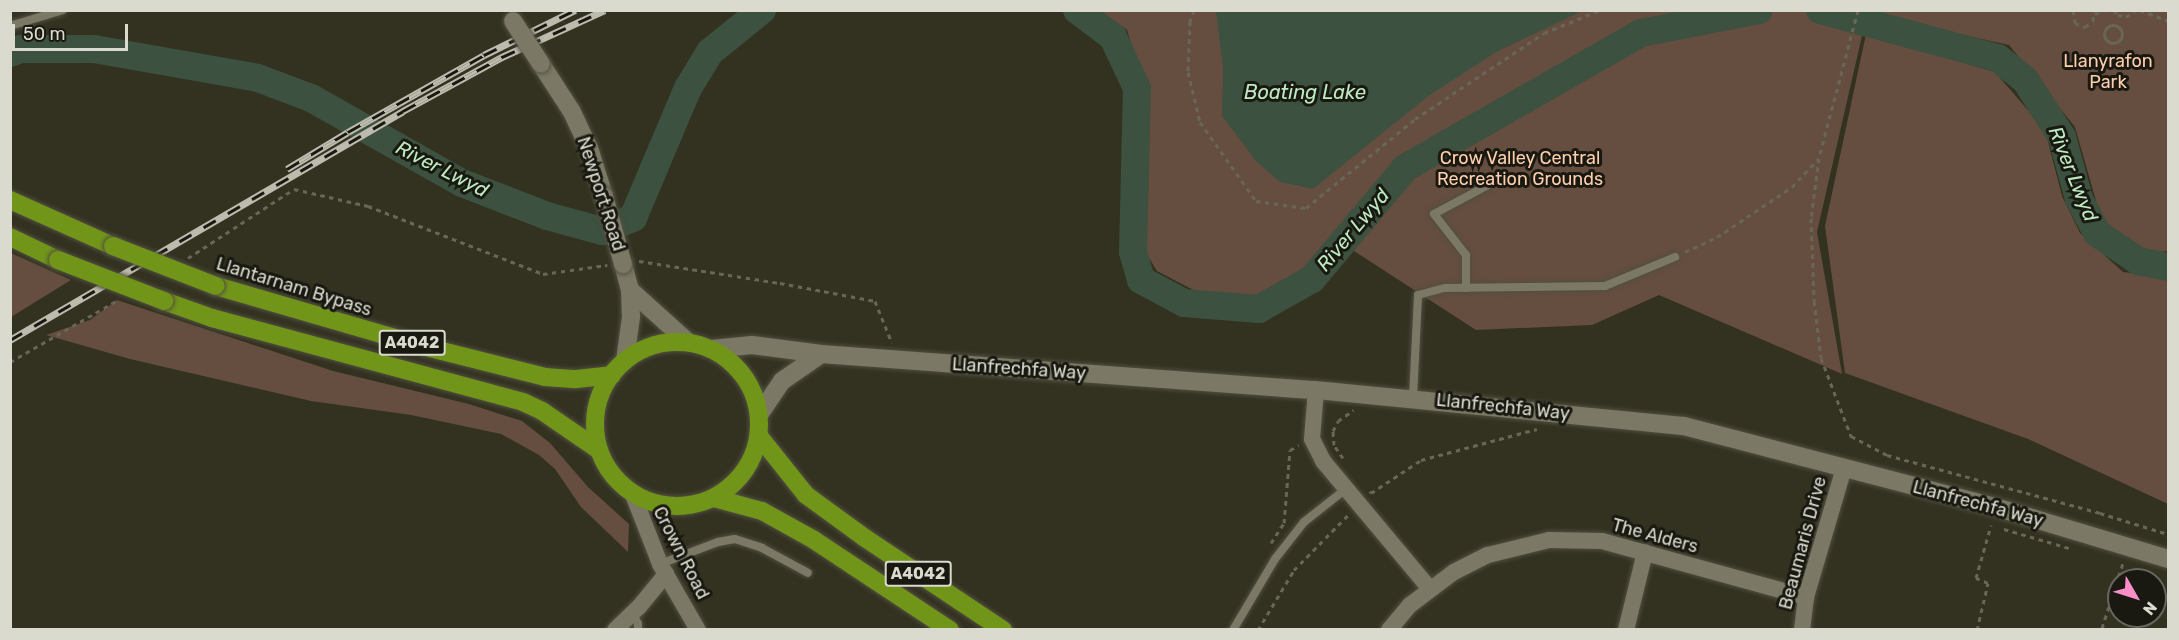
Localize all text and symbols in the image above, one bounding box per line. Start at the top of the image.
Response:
scale bar [15,12,130,50]
text: 50 m [23,23,66,45]
park label: Llanyrafon Park [2063,51,2153,94]
water label: Boating Lake [1244,80,1366,104]
water label: River Lwyd [2043,123,2103,225]
street label: Newport Road [572,134,630,254]
water label: River Lwyd [392,135,492,203]
park label: Crow Valley Central Recreation Grounds [1437,148,1603,190]
water label: River Lwyd [1311,184,1395,276]
street label: Llantarnam Bypass [214,253,374,321]
road number: A4042 [378,330,446,356]
street label: Llanfrechfa Way [951,354,1087,384]
street label: Llanfrechfa Way [1435,389,1571,425]
street label: Beaumaris Drive [1775,474,1831,612]
street label: Llanfrechfa Way [1910,476,2046,532]
street label: Crown Road [648,503,714,603]
street label: The Alders [1609,514,1701,558]
road number: A4042 [884,561,952,587]
north arrow [2107,568,2167,628]
text: N [2139,598,2161,619]

